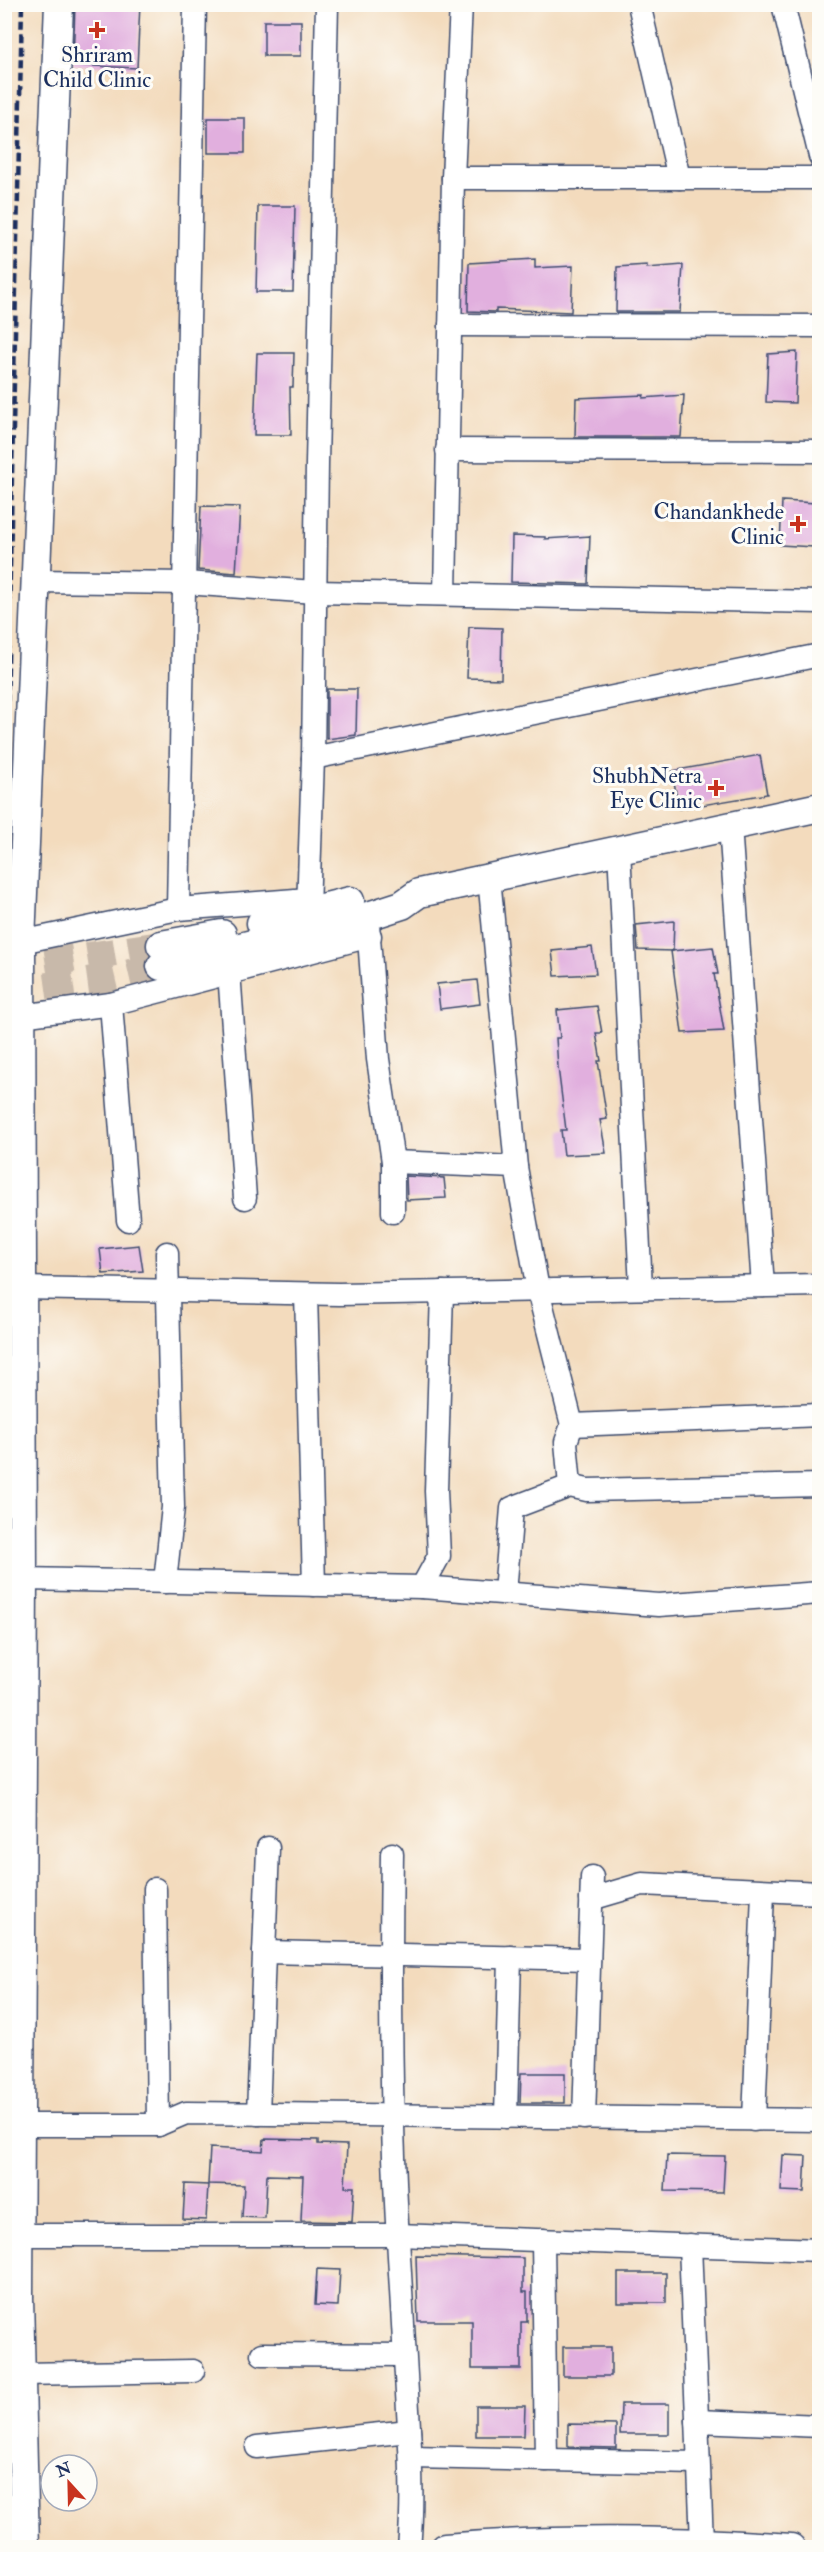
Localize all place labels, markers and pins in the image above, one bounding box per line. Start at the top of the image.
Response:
marker: Shriram Child Clinic [88,21,106,39]
place label: Shriram Child Clinic [43,41,151,94]
place label: Chandankhede Clinic [654,498,784,551]
marker: Chandankhede Clinic [789,515,807,533]
place label: ShubhNetra Eye Clinic [592,762,703,815]
marker: ShubhNetra Eye Clinic [707,779,725,797]

